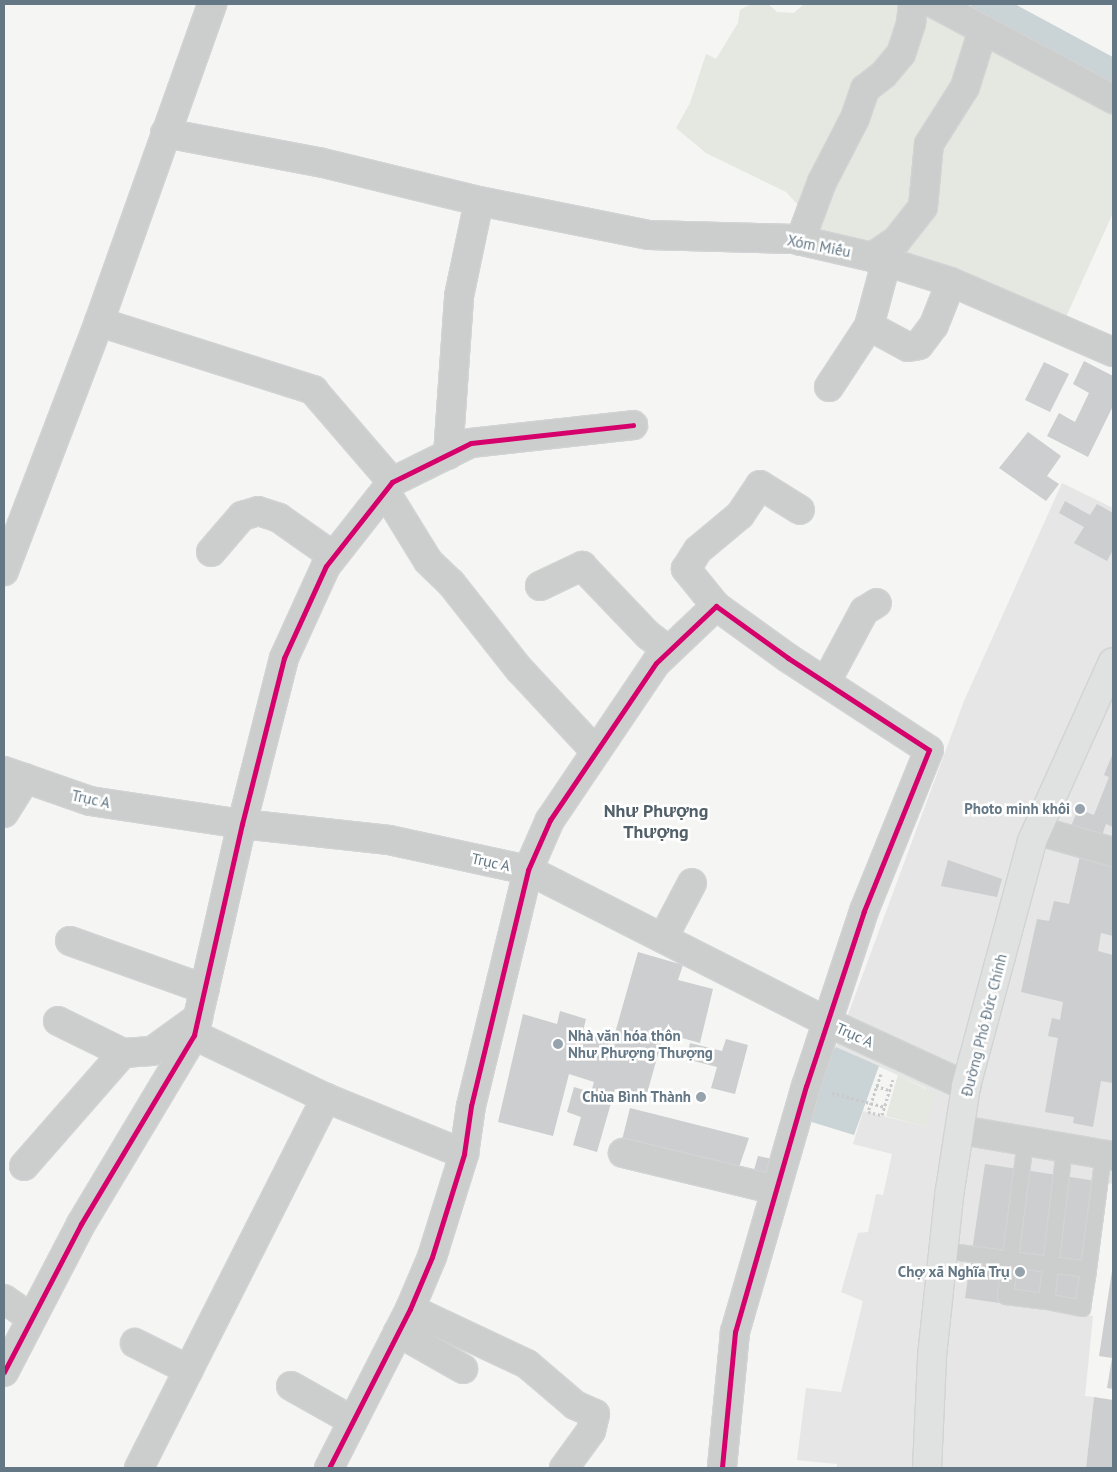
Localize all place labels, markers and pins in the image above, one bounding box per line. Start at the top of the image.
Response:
place label: Photo minh khôi [964,800,1070,818]
marker: Photo minh khôi [1074,803,1086,815]
place label: Nhà văn hóa thôn Như Phượng Thượng [568,1026,713,1061]
marker: Nhà văn hóa thôn Như Phượng Thượng [552,1038,564,1050]
place label: Chùa Bình Thành [582,1088,691,1106]
marker: Chùa Bình Thành [695,1091,707,1103]
place label: Chợ xã Nghĩa Trụ [897,1263,1010,1281]
marker: Chợ xã Nghĩa Trụ [1014,1266,1026,1278]

